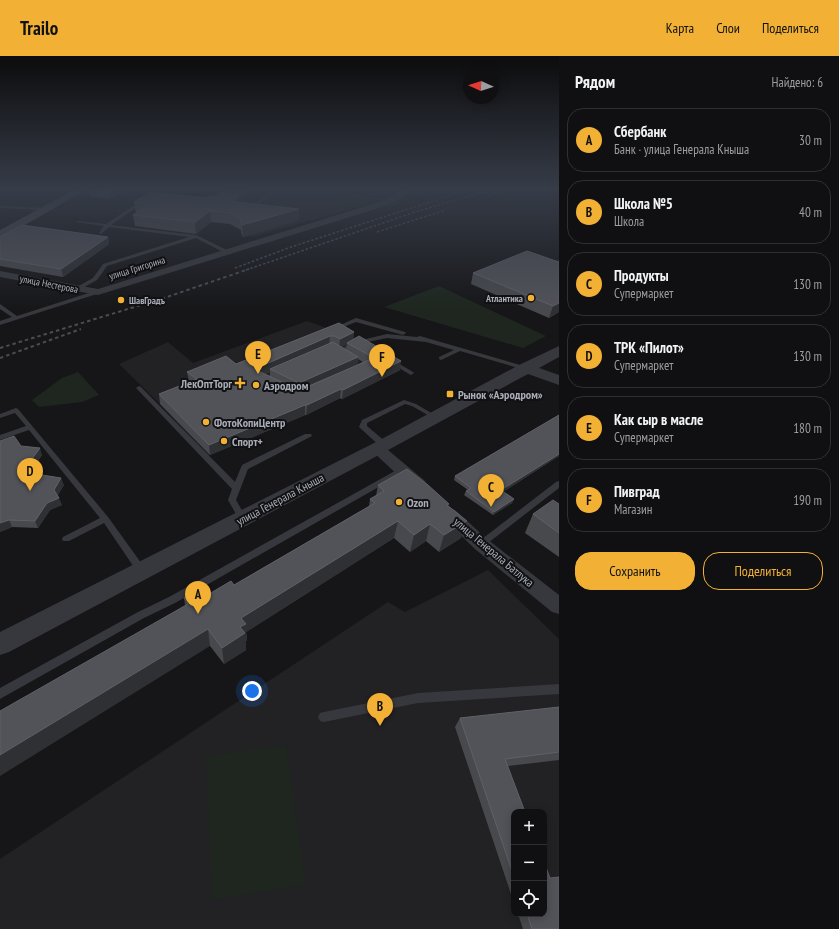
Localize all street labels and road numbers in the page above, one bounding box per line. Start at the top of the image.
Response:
street label: улица Григорина [107,253,167,283]
street label: улица Нестерова [19,272,79,296]
street label: улица Генерала Кныша [234,469,327,528]
street label: улица Генерала Батлука [451,514,537,590]

